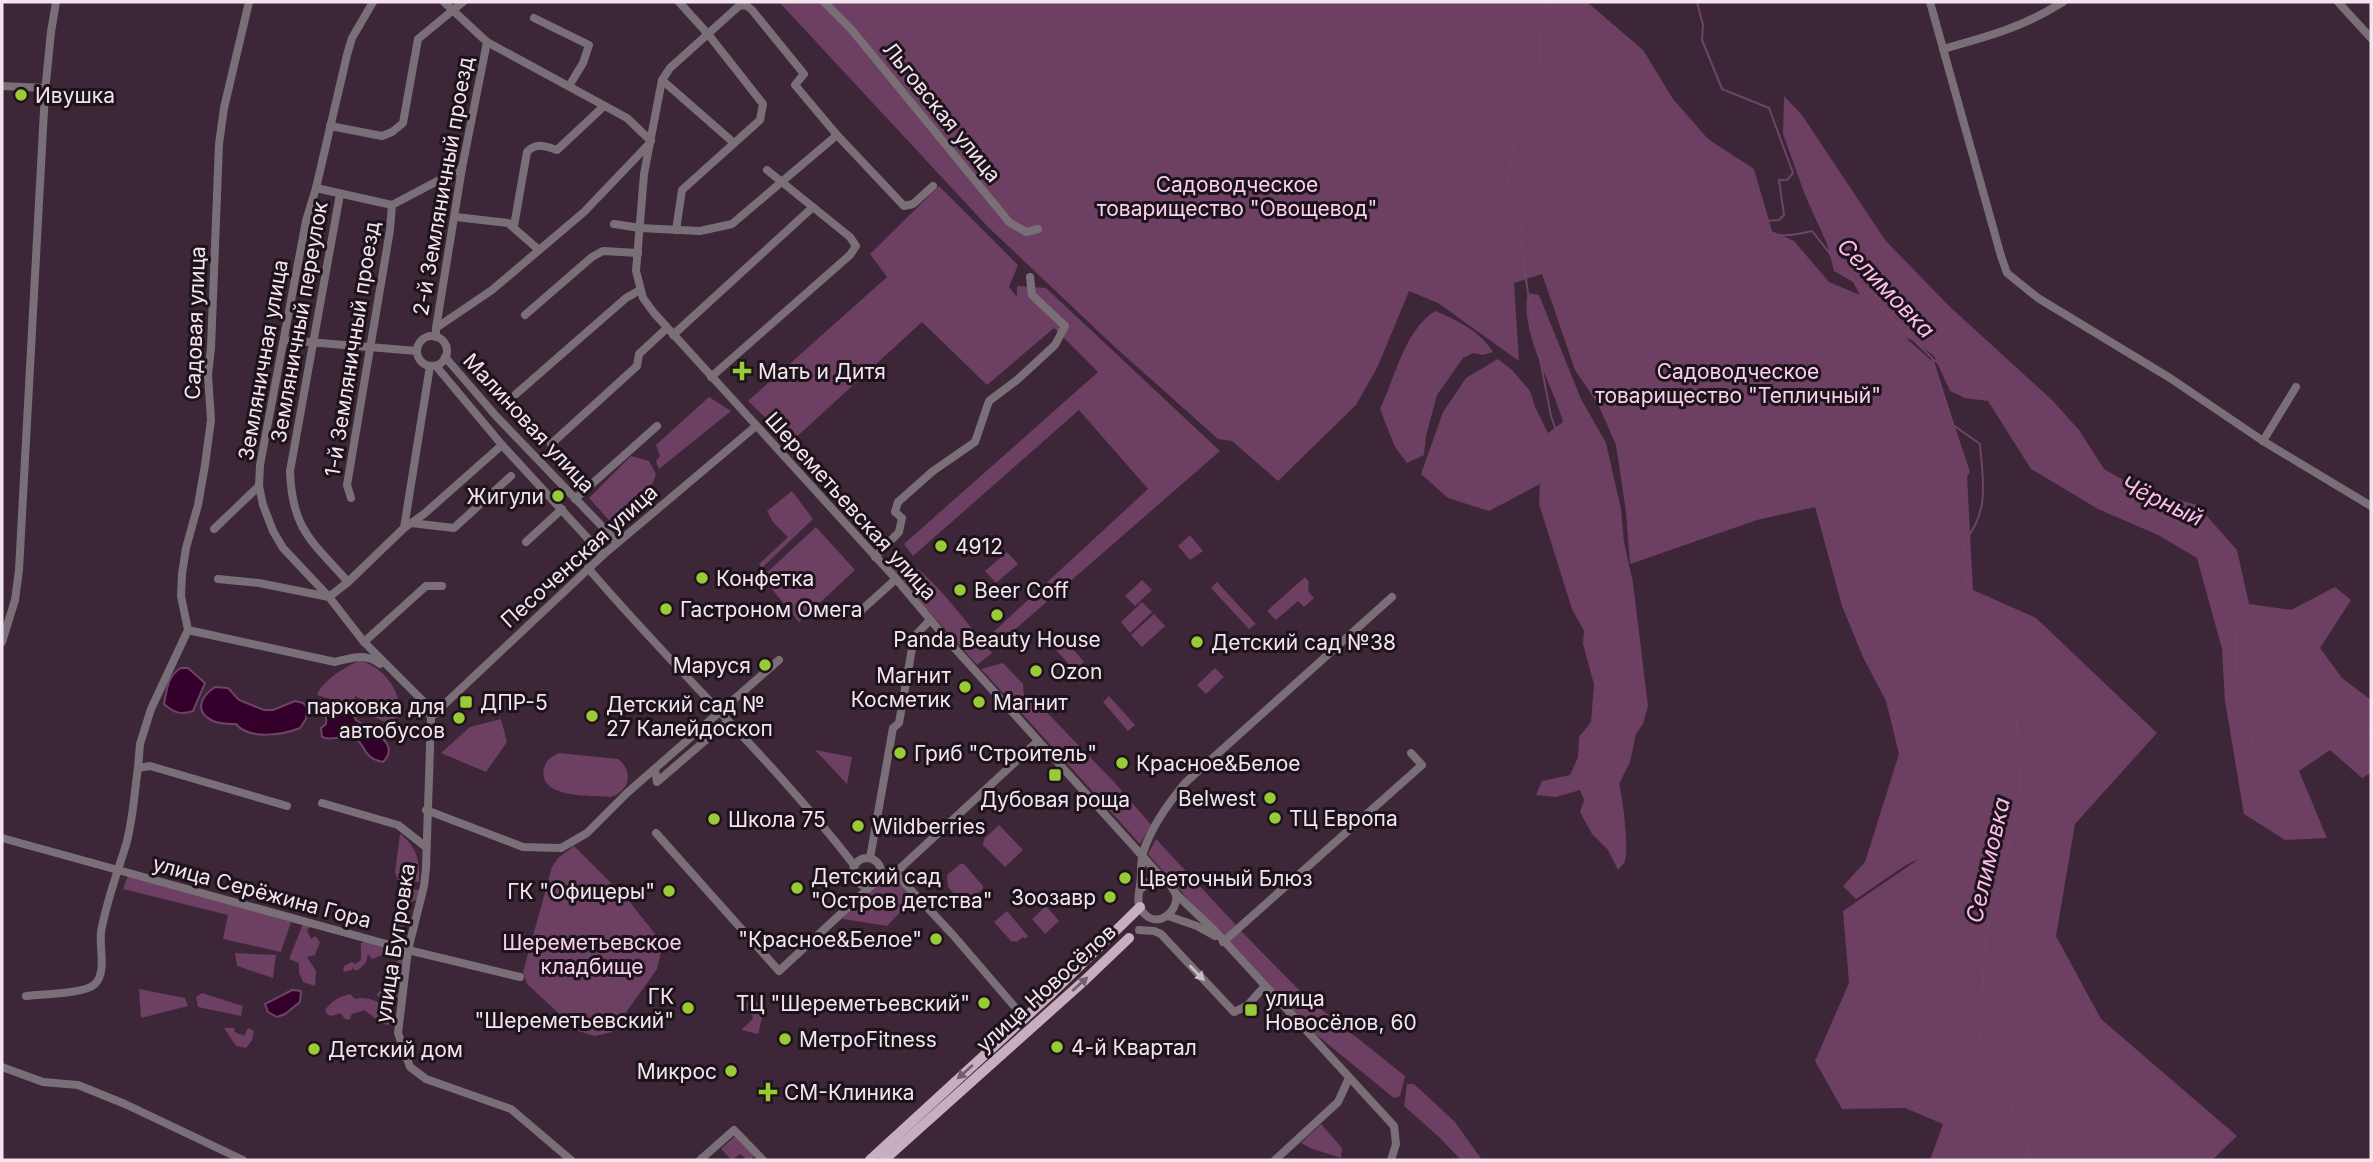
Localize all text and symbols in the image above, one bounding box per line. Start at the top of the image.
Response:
street label: Льговская улица [878,37,1006,187]
street label: 2-й Земляничный проезд [408,54,478,318]
place label: Ивушка [35,83,115,108]
marker: Ивушка [13,87,29,103]
park label: Садоводческое товарищество "Овощевод" [1097,172,1377,221]
street label: Земляничный переулок [265,199,333,445]
street label: 1-й Земляничный проезд [319,219,385,479]
water label: Селимовка [1831,232,1941,344]
street label: Садовая улица [180,246,210,400]
street label: Земляничная улица [233,258,293,462]
street label: Малиновая улица [458,348,600,498]
place label: Мать и Дитя [758,359,886,384]
park label: Садоводческое товарищество "Тепличный" [1595,359,1881,408]
marker: Мать и Дитя [732,361,752,381]
street label: Шереметьевская улица [760,407,942,605]
water label: Чёрный [2116,470,2208,532]
street label: Песоченская улица [496,479,662,633]
place label: Жигули [467,484,544,509]
marker: Жигули [550,488,566,504]
place label: 4912 [955,534,1003,559]
marker: 4912 [933,538,949,554]
place label: Конфетка [716,566,814,591]
marker: Конфетка [694,570,710,586]
place label: Beer Coff [974,578,1069,603]
marker: Beer Coff [952,582,968,598]
place label: Гастроном Омега [680,597,862,622]
marker: Гастроном Омега [658,601,674,617]
marker: Panda Beauty House [989,607,1005,623]
place label: Panda Beauty House [893,627,1101,652]
place label: Детский сад №38 [1211,630,1396,655]
marker: Детский сад №38 [1189,634,1205,650]
place label: Маруся [673,653,751,678]
marker: Маруся [757,657,773,673]
place label: Ozon [1050,659,1102,684]
place label: Магнит Косметик [851,663,952,712]
marker: Ozon [1028,663,1044,679]
marker: Магнит Косметик [957,679,973,695]
place label: ДПР-5 [480,690,548,715]
place label: Магнит [993,690,1068,715]
place label: Детский сад № 27 Калейдоскоп [606,692,773,741]
place label: парковка для автобусов [307,694,445,743]
marker: ДПР-5 [458,694,474,710]
marker: Магнит [971,694,987,710]
marker: Детский сад № 27 Калейдоскоп [584,708,600,724]
marker: парковка для автобусов [451,710,467,726]
place label: Гриб "Строитель" [914,741,1097,766]
marker: Гриб "Строитель" [892,745,908,761]
place label: Красное&Белое [1136,751,1300,776]
marker: Красное&Белое [1114,755,1130,771]
marker: Дубовая роща [1047,767,1063,783]
place label: Belwest [1178,786,1256,811]
place label: Дубовая роща [980,787,1130,812]
marker: Belwest [1262,790,1278,806]
water label: Селимовка [1960,794,2016,926]
place label: ТЦ Европа [1289,806,1398,831]
place label: Школа 75 [728,807,826,832]
marker: ТЦ Европа [1267,810,1283,826]
marker: Школа 75 [706,811,722,827]
place label: Wildberries [872,814,986,839]
marker: Wildberries [850,818,866,834]
street label: улица Серёжина Гора [150,851,374,933]
street label: улица Бугровка [370,862,420,1024]
place label: Детский сад "Остров детства" [811,864,993,913]
place label: Цветочный Блюз [1139,866,1313,891]
marker: Цветочный Блюз [1117,870,1133,886]
place label: ГК "Офицеры" [507,879,655,904]
marker: Детский сад "Остров детства" [789,880,805,896]
marker: ГК "Офицеры" [661,883,677,899]
place label: Зоозавр [1011,885,1096,910]
marker: Зоозавр [1102,889,1118,905]
street label: улица Новосёлов [971,919,1121,1057]
place label: "Красное&Белое" [738,927,922,952]
park label: Шереметьевское кладбище [502,930,682,979]
marker: "Красное&Белое" [928,931,944,947]
one-way arrow [1189,964,1205,981]
one-way arrow [1072,977,1089,992]
place label: ГК "Шереметьевский" [474,984,674,1033]
place label: улица Новосёлов, 60 [1265,986,1417,1035]
place label: ТЦ "Шереметьевский" [736,991,970,1016]
marker: ТЦ "Шереметьевский" [976,995,992,1011]
marker: ГК "Шереметьевский" [680,1000,696,1016]
marker: улица Новосёлов, 60 [1243,1002,1259,1018]
place label: МетроFitness [799,1027,937,1052]
marker: МетроFitness [777,1031,793,1047]
place label: 4-й Квартал [1071,1035,1197,1060]
place label: Детский дом [328,1037,463,1062]
marker: 4-й Квартал [1049,1039,1065,1055]
marker: Детский дом [306,1041,322,1057]
place label: Микрос [637,1059,717,1084]
marker: Микрос [723,1063,739,1079]
one-way arrow [956,1064,974,1080]
place label: СМ-Клиника [784,1080,915,1105]
marker: СМ-Клиника [758,1082,778,1102]

